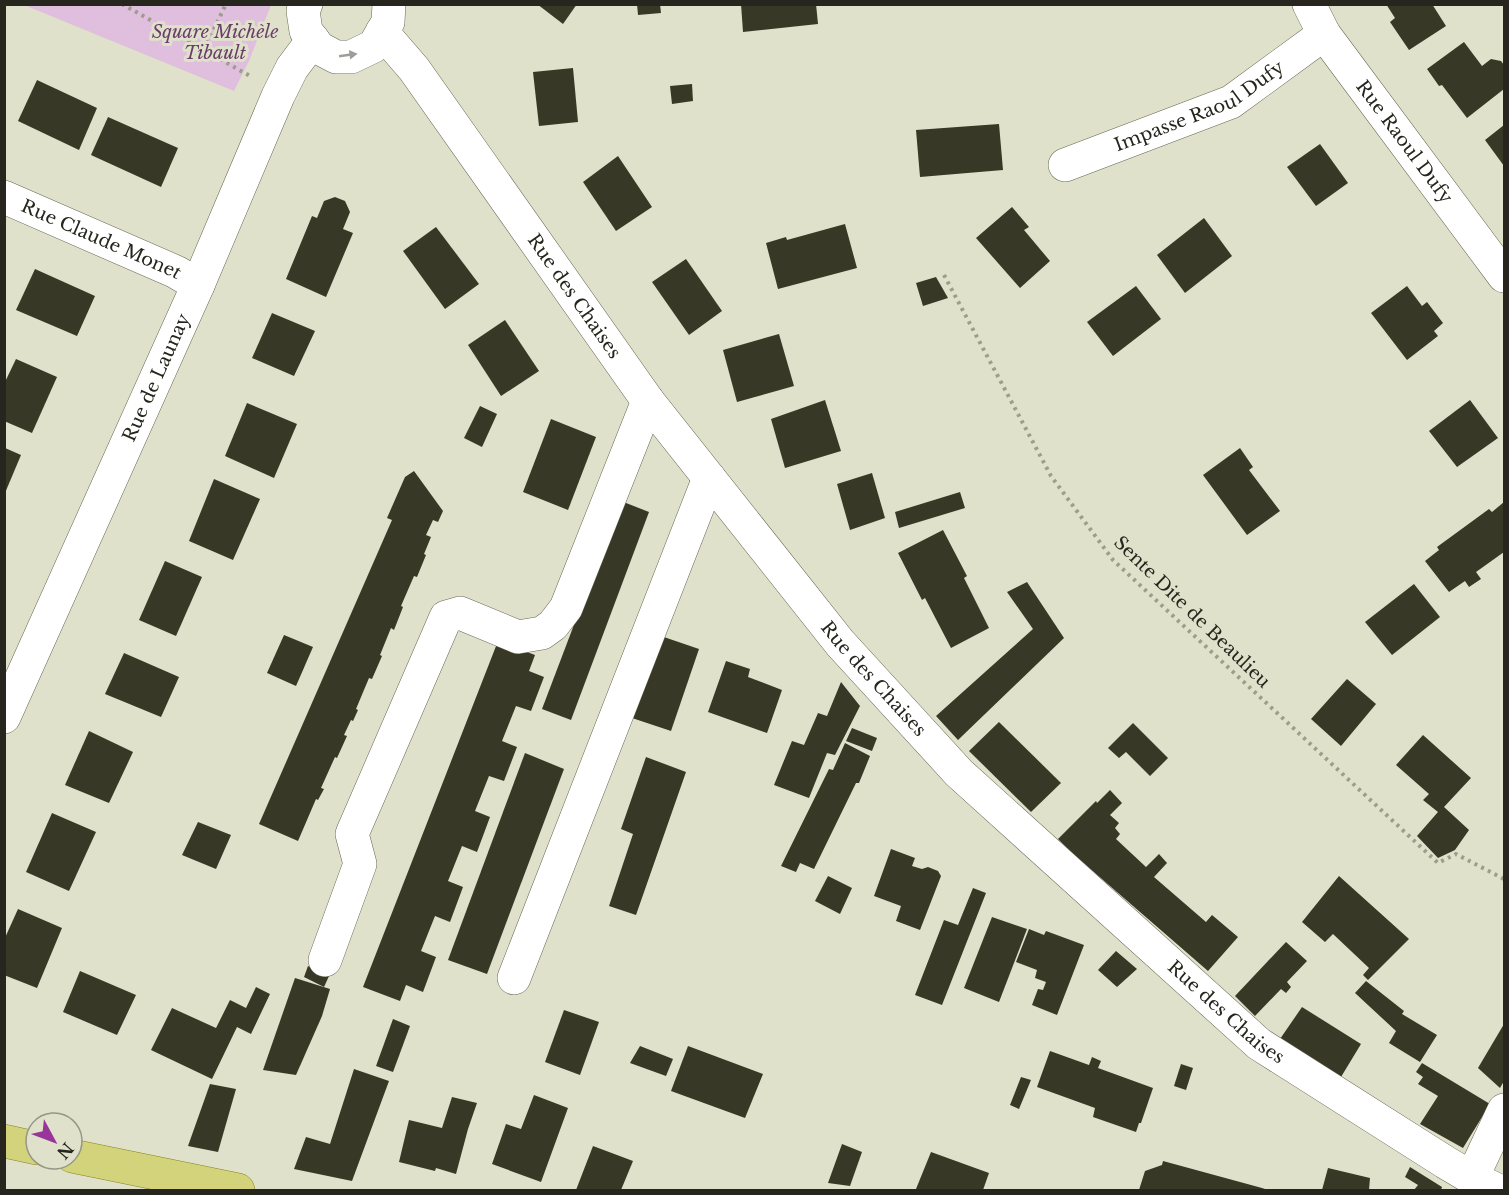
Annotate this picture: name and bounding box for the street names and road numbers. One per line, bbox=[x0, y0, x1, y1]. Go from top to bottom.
street label: Impasse Raoul Dufy bbox=[1111, 56, 1289, 156]
street label: Rue Raoul Dufy bbox=[1351, 76, 1457, 208]
street label: Rue Claude Monet bbox=[18, 195, 186, 284]
street label: Rue des Chaises bbox=[523, 230, 626, 363]
street label: Rue de Launay bbox=[118, 310, 195, 445]
street label: Sente Dite de Beaulieu bbox=[1109, 531, 1275, 693]
street label: Rue des Chaises bbox=[816, 617, 931, 741]
street label: Rue des Chaises bbox=[1163, 956, 1289, 1068]

